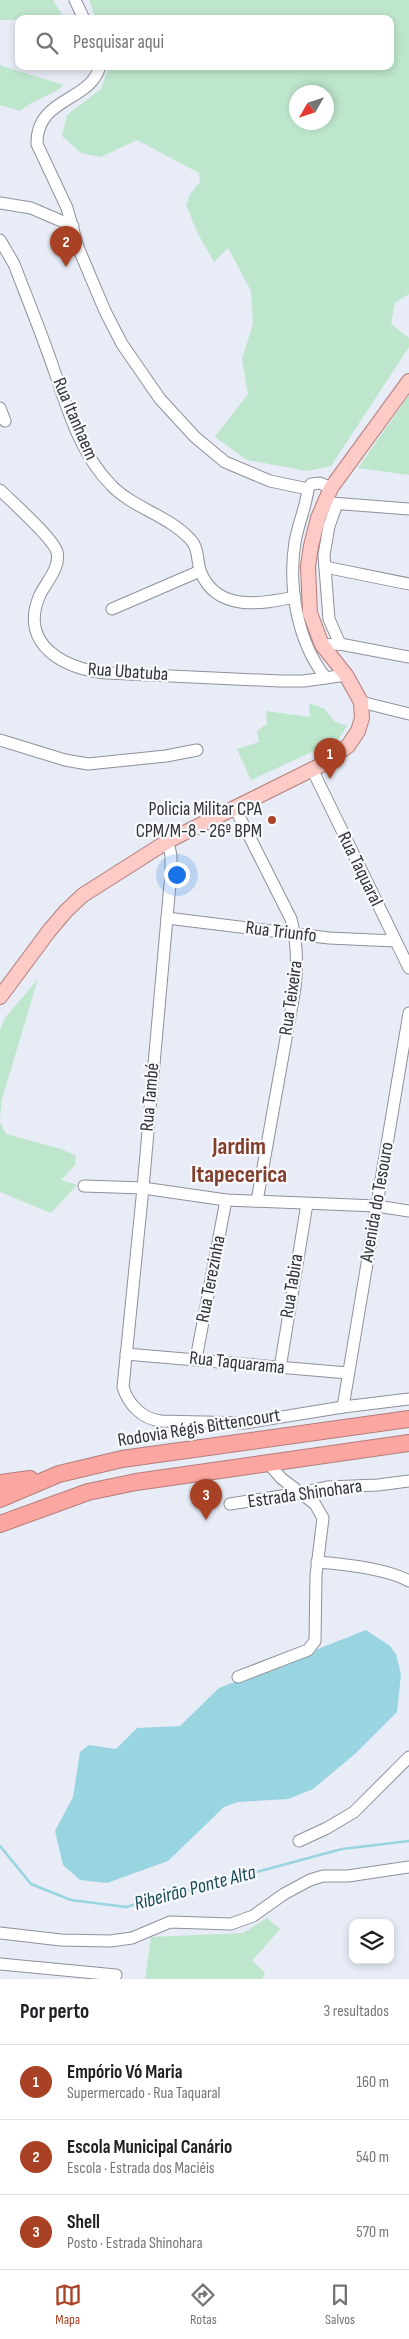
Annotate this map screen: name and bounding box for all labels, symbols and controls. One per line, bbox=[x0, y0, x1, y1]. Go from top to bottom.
search box bbox=[15, 15, 394, 70]
icon: search bbox=[33, 29, 61, 57]
text: Pesquisar aqui bbox=[73, 31, 164, 54]
north arrow bbox=[289, 85, 334, 130]
pin: 2 bbox=[50, 226, 82, 267]
street label: Rua Itanhaem bbox=[47, 374, 103, 464]
street label: Rua Ubatuba bbox=[87, 658, 169, 686]
pin: 1 bbox=[314, 738, 346, 779]
place label: Policia Militar CPA CPM/M-8 - 26º BPM bbox=[136, 798, 263, 843]
marker: Policia Militar CPA CPM/M-8 - 26º BPM bbox=[266, 814, 278, 826]
street label: Rua Taquaral bbox=[332, 828, 388, 910]
your location bbox=[164, 862, 190, 888]
street label: Rua Triunfo bbox=[244, 916, 318, 948]
street label: Rua Teixeira bbox=[274, 959, 308, 1037]
street label: Rua També bbox=[136, 1062, 164, 1132]
district label: Jardim Itapecerica bbox=[191, 1132, 287, 1189]
street label: Avenida do Tesouro bbox=[355, 1140, 399, 1265]
street label: Rua Terezinha bbox=[191, 1234, 231, 1324]
street label: Rua Tabira bbox=[276, 1252, 308, 1320]
street label: Rua Taquarama bbox=[188, 1347, 286, 1379]
street label: Rodovia Régis Bittencourt bbox=[116, 1404, 282, 1452]
street label: Estrada Shinohara bbox=[247, 1475, 363, 1513]
pin: 3 bbox=[190, 1479, 222, 1520]
water label: Ribeirão Ponte Alta bbox=[132, 1860, 258, 1916]
map controls bbox=[349, 1919, 394, 1964]
button: layers bbox=[349, 1919, 394, 1964]
text: Por perto bbox=[20, 1999, 89, 2024]
text: 3 resultados bbox=[324, 2002, 389, 2021]
text: Empório Vó Maria bbox=[67, 2061, 182, 2084]
text: 1 bbox=[33, 2073, 39, 2092]
text: 160 m bbox=[356, 2073, 389, 2092]
text: Supermercado · Rua Taquaral bbox=[67, 2084, 221, 2103]
text: Escola Municipal Canário bbox=[67, 2136, 232, 2159]
text: 2 bbox=[32, 2148, 40, 2167]
text: 540 m bbox=[356, 2148, 389, 2167]
text: Escola · Estrada dos Maciéis bbox=[67, 2159, 215, 2178]
text: Shell bbox=[67, 2211, 100, 2234]
text: 3 bbox=[32, 2223, 40, 2242]
text: 570 m bbox=[356, 2223, 389, 2242]
text: Posto · Estrada Shinohara bbox=[67, 2234, 203, 2253]
tab: Mapa bbox=[54, 2281, 82, 2328]
tab: Rotas bbox=[189, 2281, 217, 2328]
tab: Salvos bbox=[325, 2281, 355, 2328]

